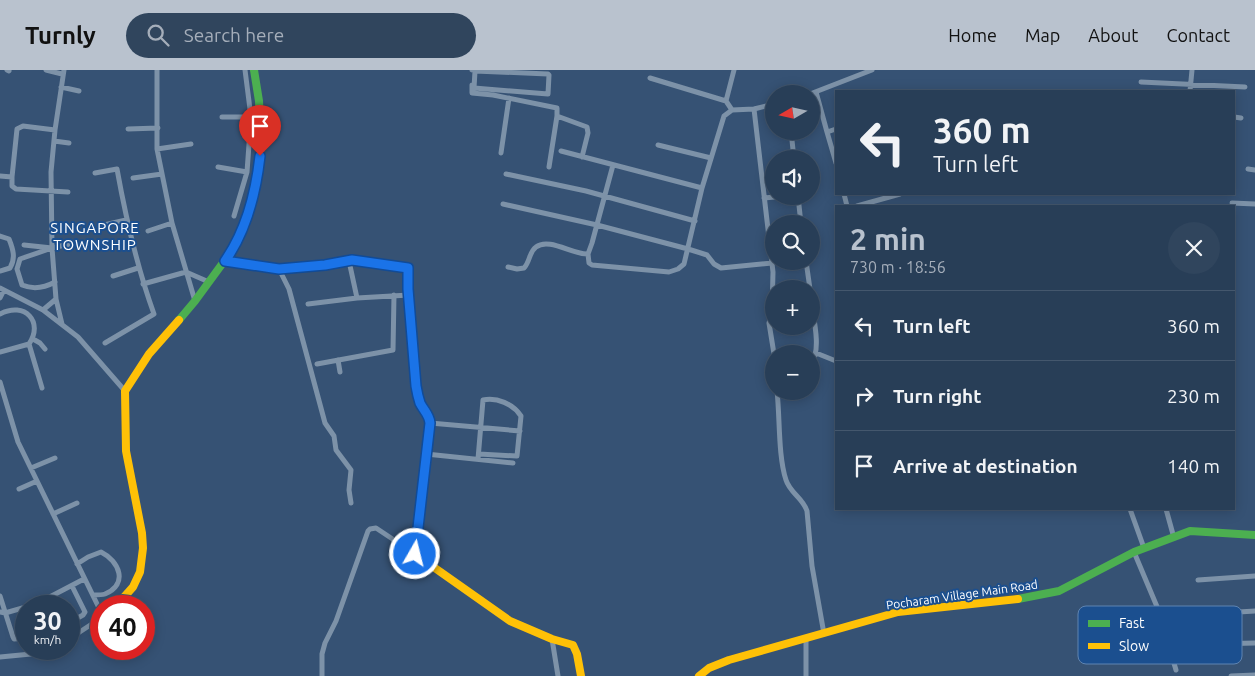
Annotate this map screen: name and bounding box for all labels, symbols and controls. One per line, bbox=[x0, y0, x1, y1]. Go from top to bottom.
search box bbox=[126, 13, 476, 58]
icon: search bbox=[144, 21, 172, 49]
text: Turnly bbox=[25, 22, 96, 49]
text: Search here bbox=[184, 24, 284, 46]
text: Home bbox=[948, 25, 997, 45]
text: Map bbox=[1025, 25, 1060, 45]
text: About bbox=[1088, 25, 1138, 45]
text: Contact bbox=[1166, 25, 1230, 45]
north arrow bbox=[765, 85, 820, 140]
map controls bbox=[765, 85, 820, 400]
pin bbox=[239, 105, 281, 156]
icon: left bbox=[850, 110, 915, 175]
text: 360 m bbox=[933, 110, 1031, 150]
icon: arrive bbox=[246, 112, 274, 140]
button: sound bbox=[765, 150, 820, 205]
text: Turn left bbox=[933, 151, 1018, 176]
button: search bbox=[765, 215, 820, 270]
district label: SINGAPORE TOWNSHIP bbox=[50, 219, 140, 253]
text: 2 min bbox=[850, 222, 926, 256]
button: close bbox=[1168, 222, 1220, 274]
text: 730 m · 18:56 bbox=[850, 258, 946, 276]
button: + bbox=[765, 280, 820, 335]
icon: left bbox=[850, 312, 878, 340]
text: Turn left bbox=[893, 315, 971, 337]
text: 360 m bbox=[1167, 315, 1220, 337]
button: − bbox=[765, 345, 820, 400]
icon: right bbox=[850, 382, 878, 410]
text: Turn right bbox=[893, 385, 981, 407]
text: 230 m bbox=[1167, 385, 1220, 407]
icon: arrive bbox=[850, 452, 878, 480]
text: Arrive at destination bbox=[893, 455, 1078, 477]
text: 140 m bbox=[1167, 455, 1220, 477]
position arrow bbox=[388, 527, 440, 579]
street label: Pocharam Village Main Road bbox=[885, 577, 1039, 612]
speed limit sign: 40 bbox=[90, 595, 155, 660]
legend bbox=[1078, 606, 1242, 664]
text: 30 bbox=[33, 607, 62, 635]
text: Fast bbox=[1119, 615, 1145, 631]
text: km/h bbox=[34, 633, 61, 646]
text: Slow bbox=[1119, 638, 1149, 654]

